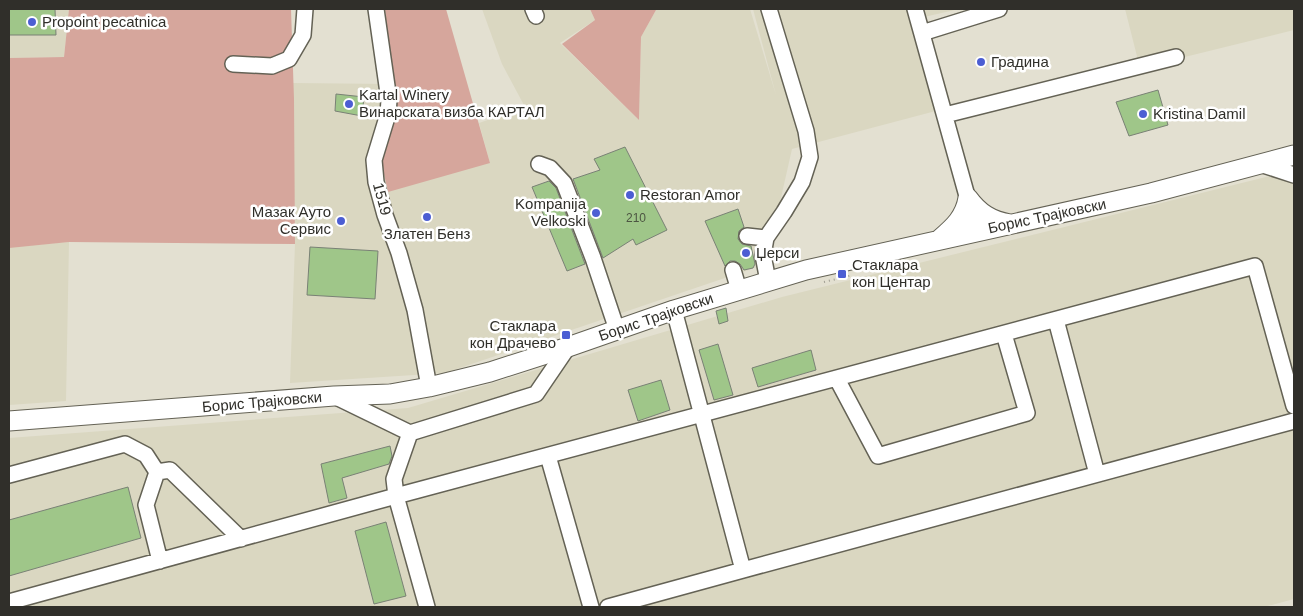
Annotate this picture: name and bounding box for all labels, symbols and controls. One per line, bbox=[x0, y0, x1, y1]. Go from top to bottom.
place label: Propoint pecatnica bbox=[42, 13, 167, 30]
marker: Propoint pecatnica bbox=[26, 16, 38, 28]
place label: Градина bbox=[991, 53, 1049, 70]
marker: Градина bbox=[975, 56, 987, 68]
place label: Kartal Winery Винарската визба КАРТАЛ bbox=[359, 86, 545, 120]
marker: Kartal Winery Винарската визба КАРТАЛ bbox=[343, 98, 355, 110]
place label: Kristina Damil bbox=[1153, 105, 1246, 122]
marker: Kristina Damil bbox=[1137, 108, 1149, 120]
street label: 1519 bbox=[370, 181, 395, 217]
place label: Restoran Amor bbox=[640, 186, 740, 203]
marker: Restoran Amor bbox=[624, 189, 636, 201]
place label: Kompanija Velkoski bbox=[515, 195, 587, 229]
street label: Борис Трајковски bbox=[986, 195, 1107, 236]
place label: Мазак Ауто Сервис bbox=[252, 203, 331, 237]
marker: Kompanija Velkoski bbox=[590, 207, 602, 219]
marker: Златен Бенз bbox=[421, 211, 433, 223]
house number: 210 bbox=[626, 211, 646, 225]
marker: Мазак Ауто Сервис bbox=[335, 215, 347, 227]
place label: Златен Бенз bbox=[384, 225, 470, 242]
place label: Џерси bbox=[756, 244, 799, 261]
marker: Џерси bbox=[740, 247, 752, 259]
place label: Стаклара кон Центар bbox=[852, 256, 931, 290]
marker: Стаклара кон Центар bbox=[836, 268, 848, 280]
street label: Борис Трајковски bbox=[596, 289, 715, 344]
place label: Стаклара кон Драчево bbox=[470, 317, 557, 351]
marker: Стаклара кон Драчево bbox=[560, 329, 572, 341]
street label: Борис Трајковски bbox=[201, 388, 323, 415]

